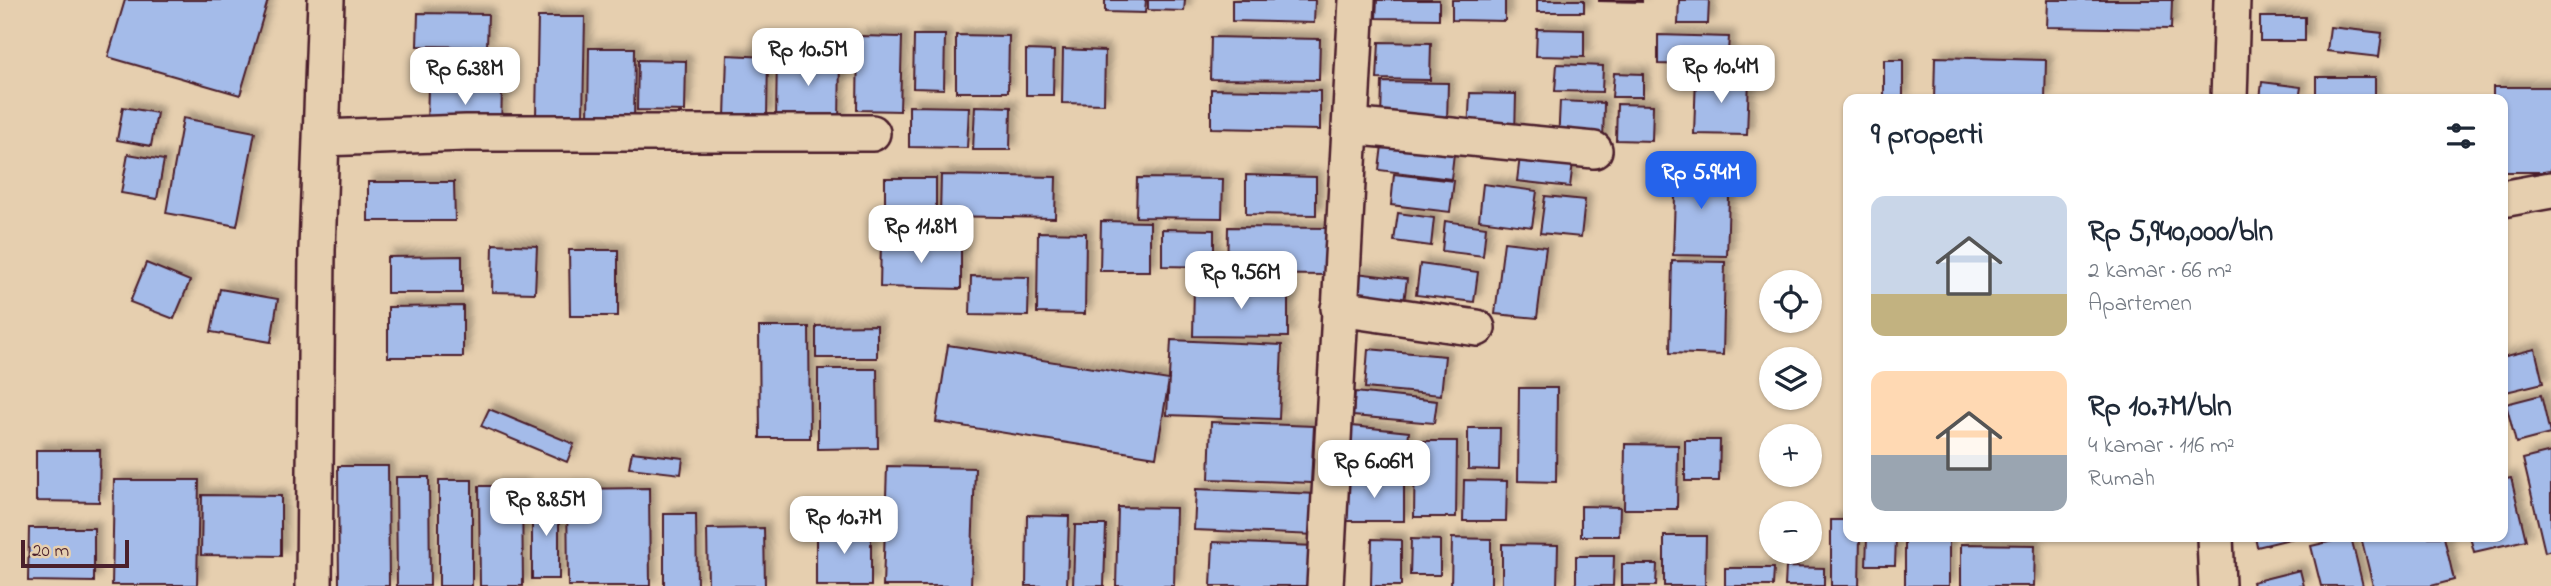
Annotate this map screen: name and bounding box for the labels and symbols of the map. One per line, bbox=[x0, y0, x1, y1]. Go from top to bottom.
pin: Rp 10.5M bbox=[736, 28, 880, 88]
pin: Rp 10.4M bbox=[1649, 46, 1793, 105]
pin: Rp 6.38M bbox=[393, 48, 537, 107]
pin: Rp 5.94M bbox=[1629, 152, 1773, 211]
pin: Rp 11.8M bbox=[849, 205, 993, 265]
pin: Rp 9.56M bbox=[1169, 252, 1313, 311]
pin: Rp 6.06M bbox=[1302, 440, 1446, 500]
pin: Rp 8.85M bbox=[474, 478, 618, 538]
pin: Rp 10.7M bbox=[772, 496, 916, 556]
scale bar bbox=[21, 537, 130, 569]

